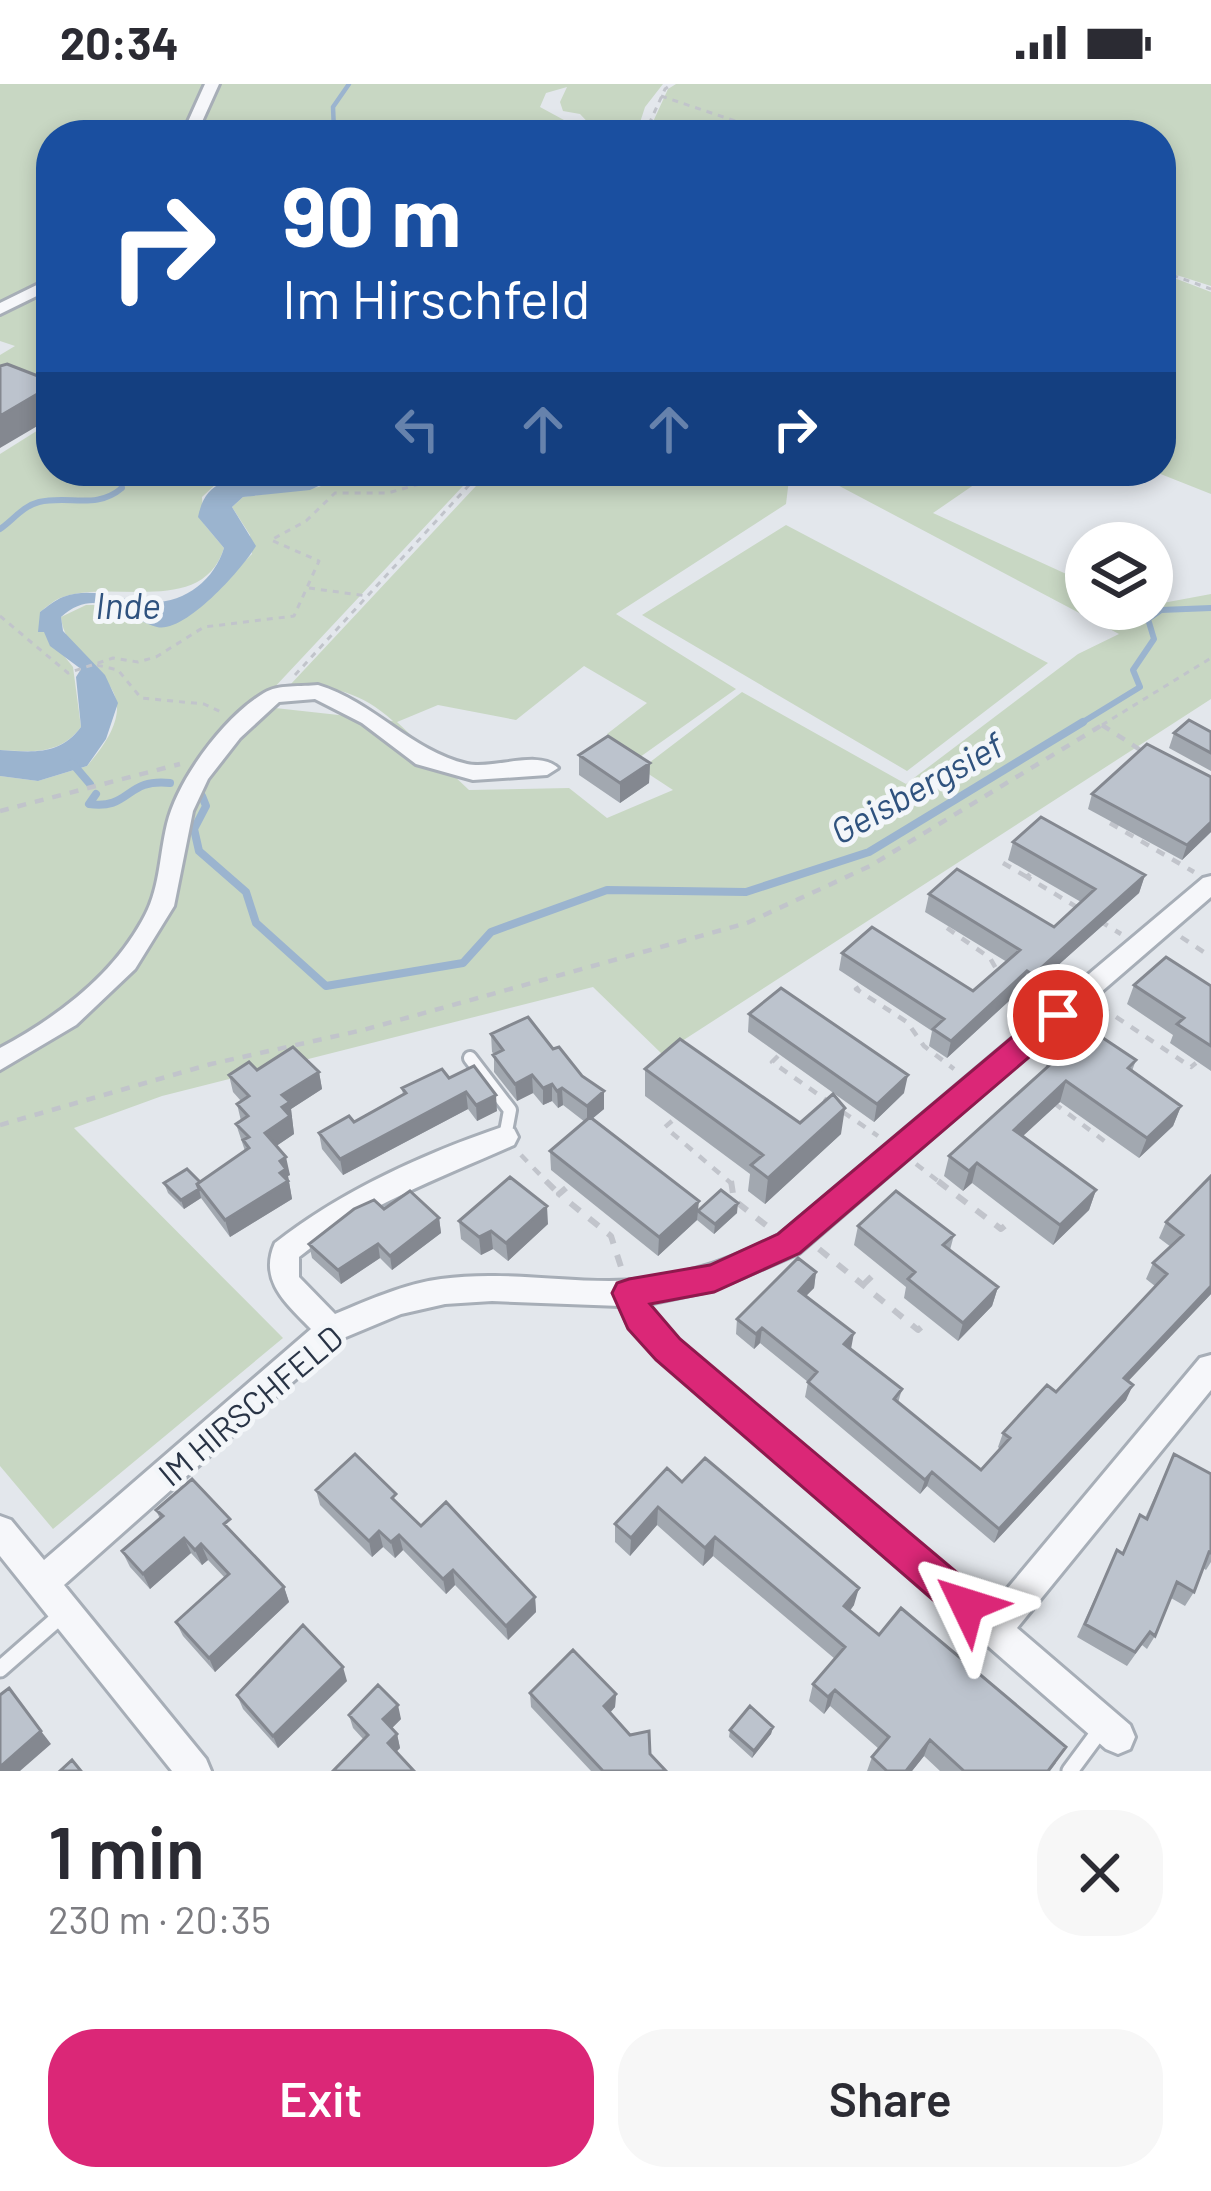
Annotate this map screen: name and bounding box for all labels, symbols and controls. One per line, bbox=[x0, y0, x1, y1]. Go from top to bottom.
text: 20:34 bbox=[60, 15, 179, 69]
text: 90 m bbox=[282, 163, 461, 264]
icon: right bbox=[84, 168, 240, 324]
text: Im Hirschfeld bbox=[282, 265, 591, 330]
icon: left bbox=[384, 396, 450, 462]
icon: ahead bbox=[510, 396, 576, 462]
icon: ahead bbox=[636, 396, 702, 462]
icon: right bbox=[762, 396, 828, 462]
map controls bbox=[1065, 522, 1173, 630]
button: layers bbox=[1065, 522, 1173, 630]
water label: Inde bbox=[95, 583, 161, 626]
water label: Geisbergsief bbox=[822, 721, 1011, 852]
pin bbox=[1007, 964, 1109, 1066]
icon: arrive bbox=[1025, 982, 1091, 1048]
street label: IM HIRSCHFELD bbox=[150, 1316, 350, 1494]
position arrow bbox=[904, 1542, 1030, 1668]
text: 1 min bbox=[48, 1807, 205, 1893]
button: close bbox=[1037, 1810, 1163, 1936]
text: 230 m · 20:35 bbox=[48, 1895, 271, 1942]
button: Exit bbox=[48, 2029, 594, 2167]
button: Share bbox=[618, 2029, 1163, 2167]

